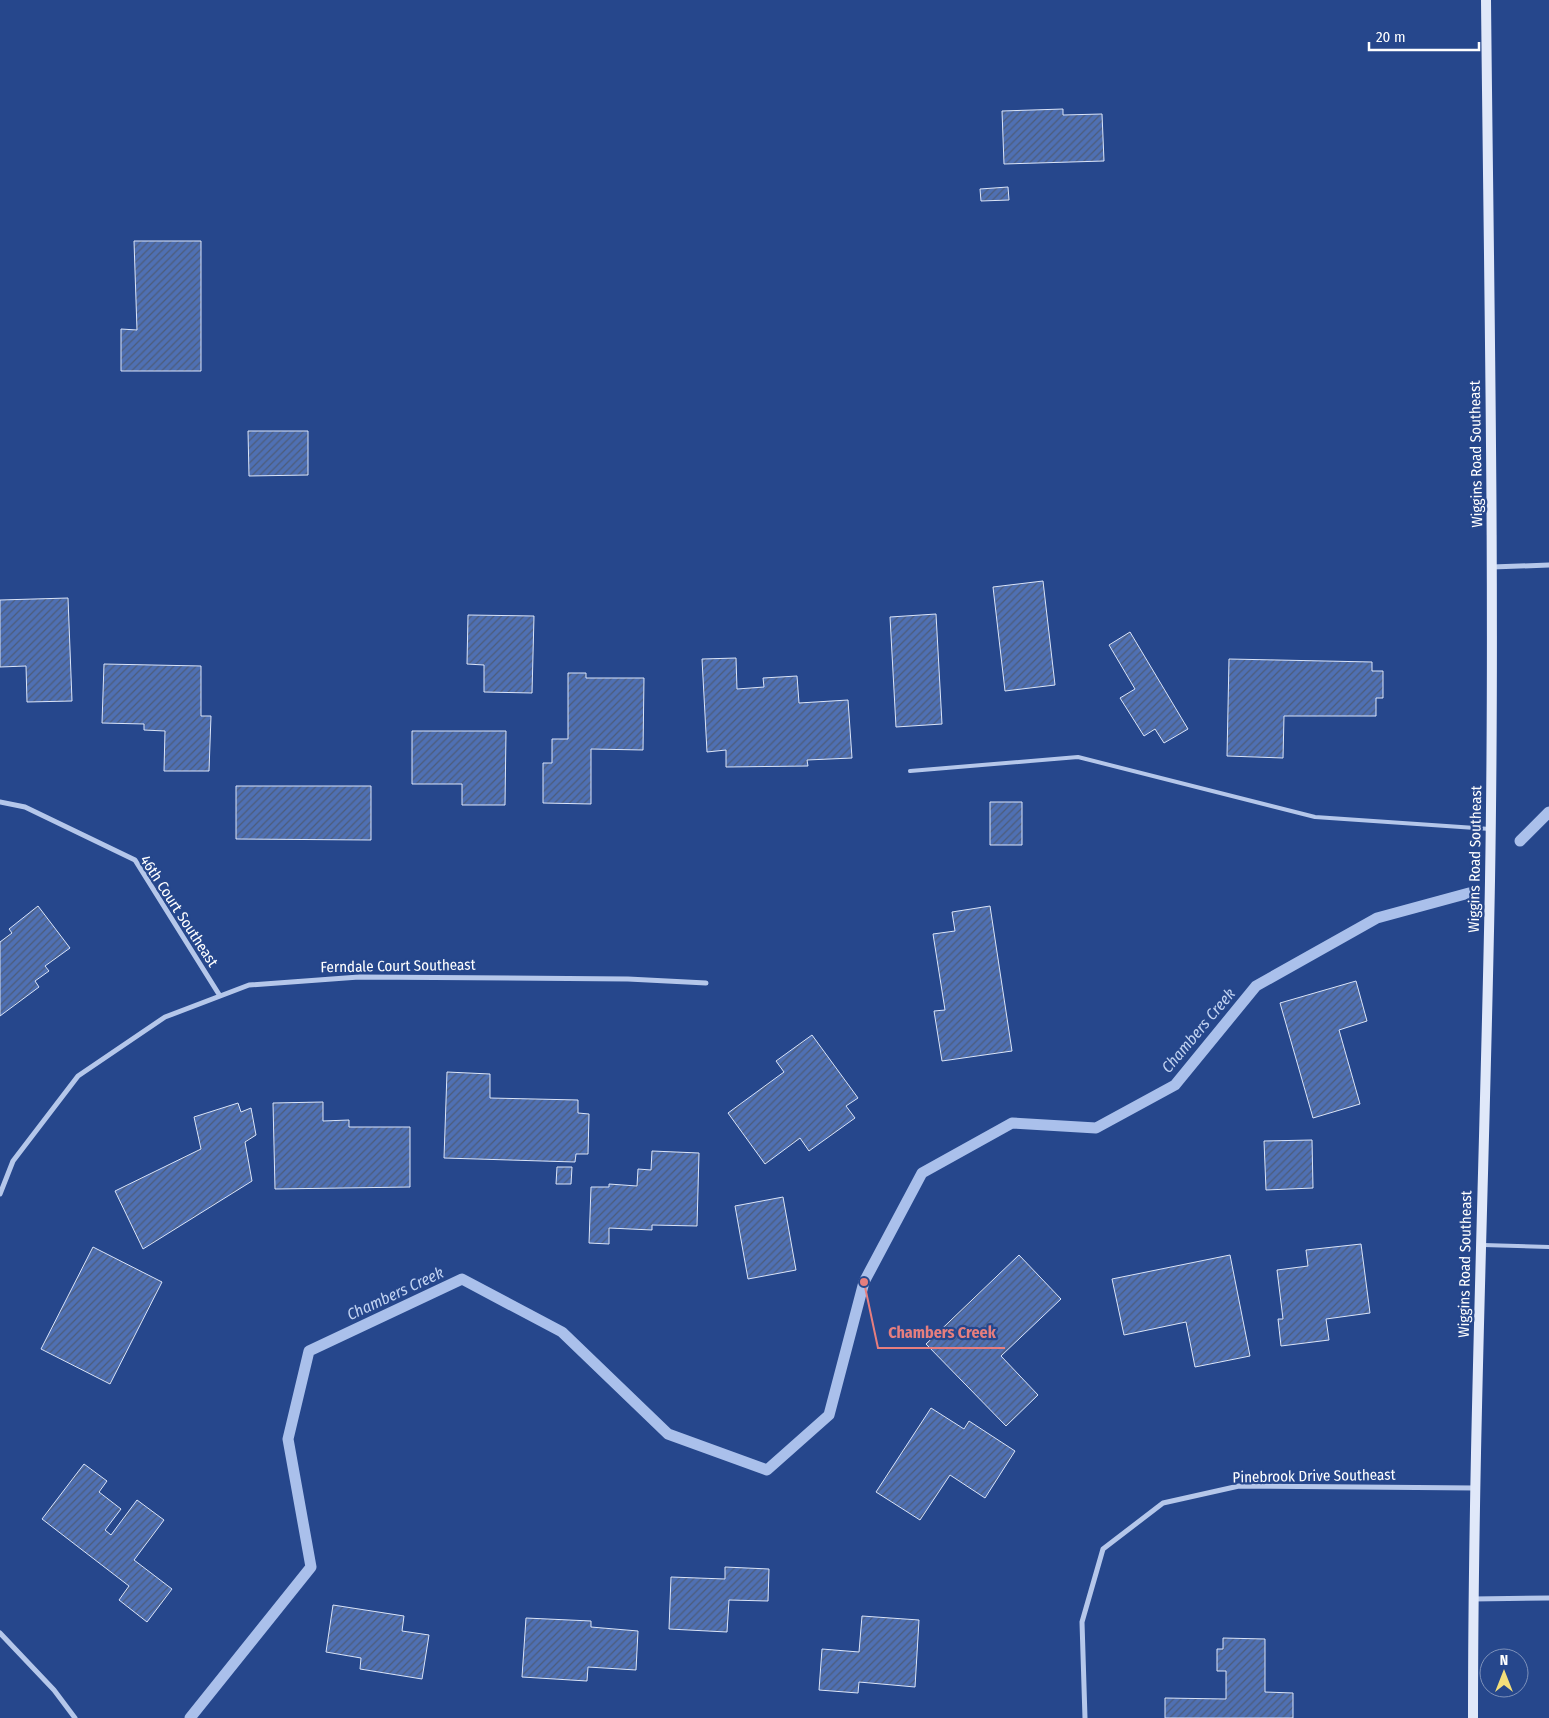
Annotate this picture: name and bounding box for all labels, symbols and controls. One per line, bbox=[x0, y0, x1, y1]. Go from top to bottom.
scale bar bbox=[1369, 20, 1479, 52]
text: 20 m bbox=[1376, 28, 1406, 46]
street label: Wiggins Road Southeast bbox=[1466, 380, 1486, 528]
street label: Wiggins Road Southeast bbox=[1465, 785, 1485, 933]
street label: 46th Court Southeast bbox=[136, 852, 222, 970]
street label: Ferndale Court Southeast bbox=[320, 956, 476, 976]
water label: Chambers Creek bbox=[1158, 984, 1239, 1076]
street label: Wiggins Road Southeast bbox=[1455, 1190, 1475, 1338]
water label: Chambers Creek bbox=[344, 1263, 447, 1324]
callout: Chambers Creek bbox=[878, 1317, 1005, 1348]
text: Chambers Creek bbox=[888, 1323, 997, 1342]
street label: Pinebrook Drive Southeast bbox=[1232, 1466, 1396, 1486]
north arrow bbox=[1479, 1648, 1529, 1698]
text: N bbox=[1500, 1652, 1508, 1669]

